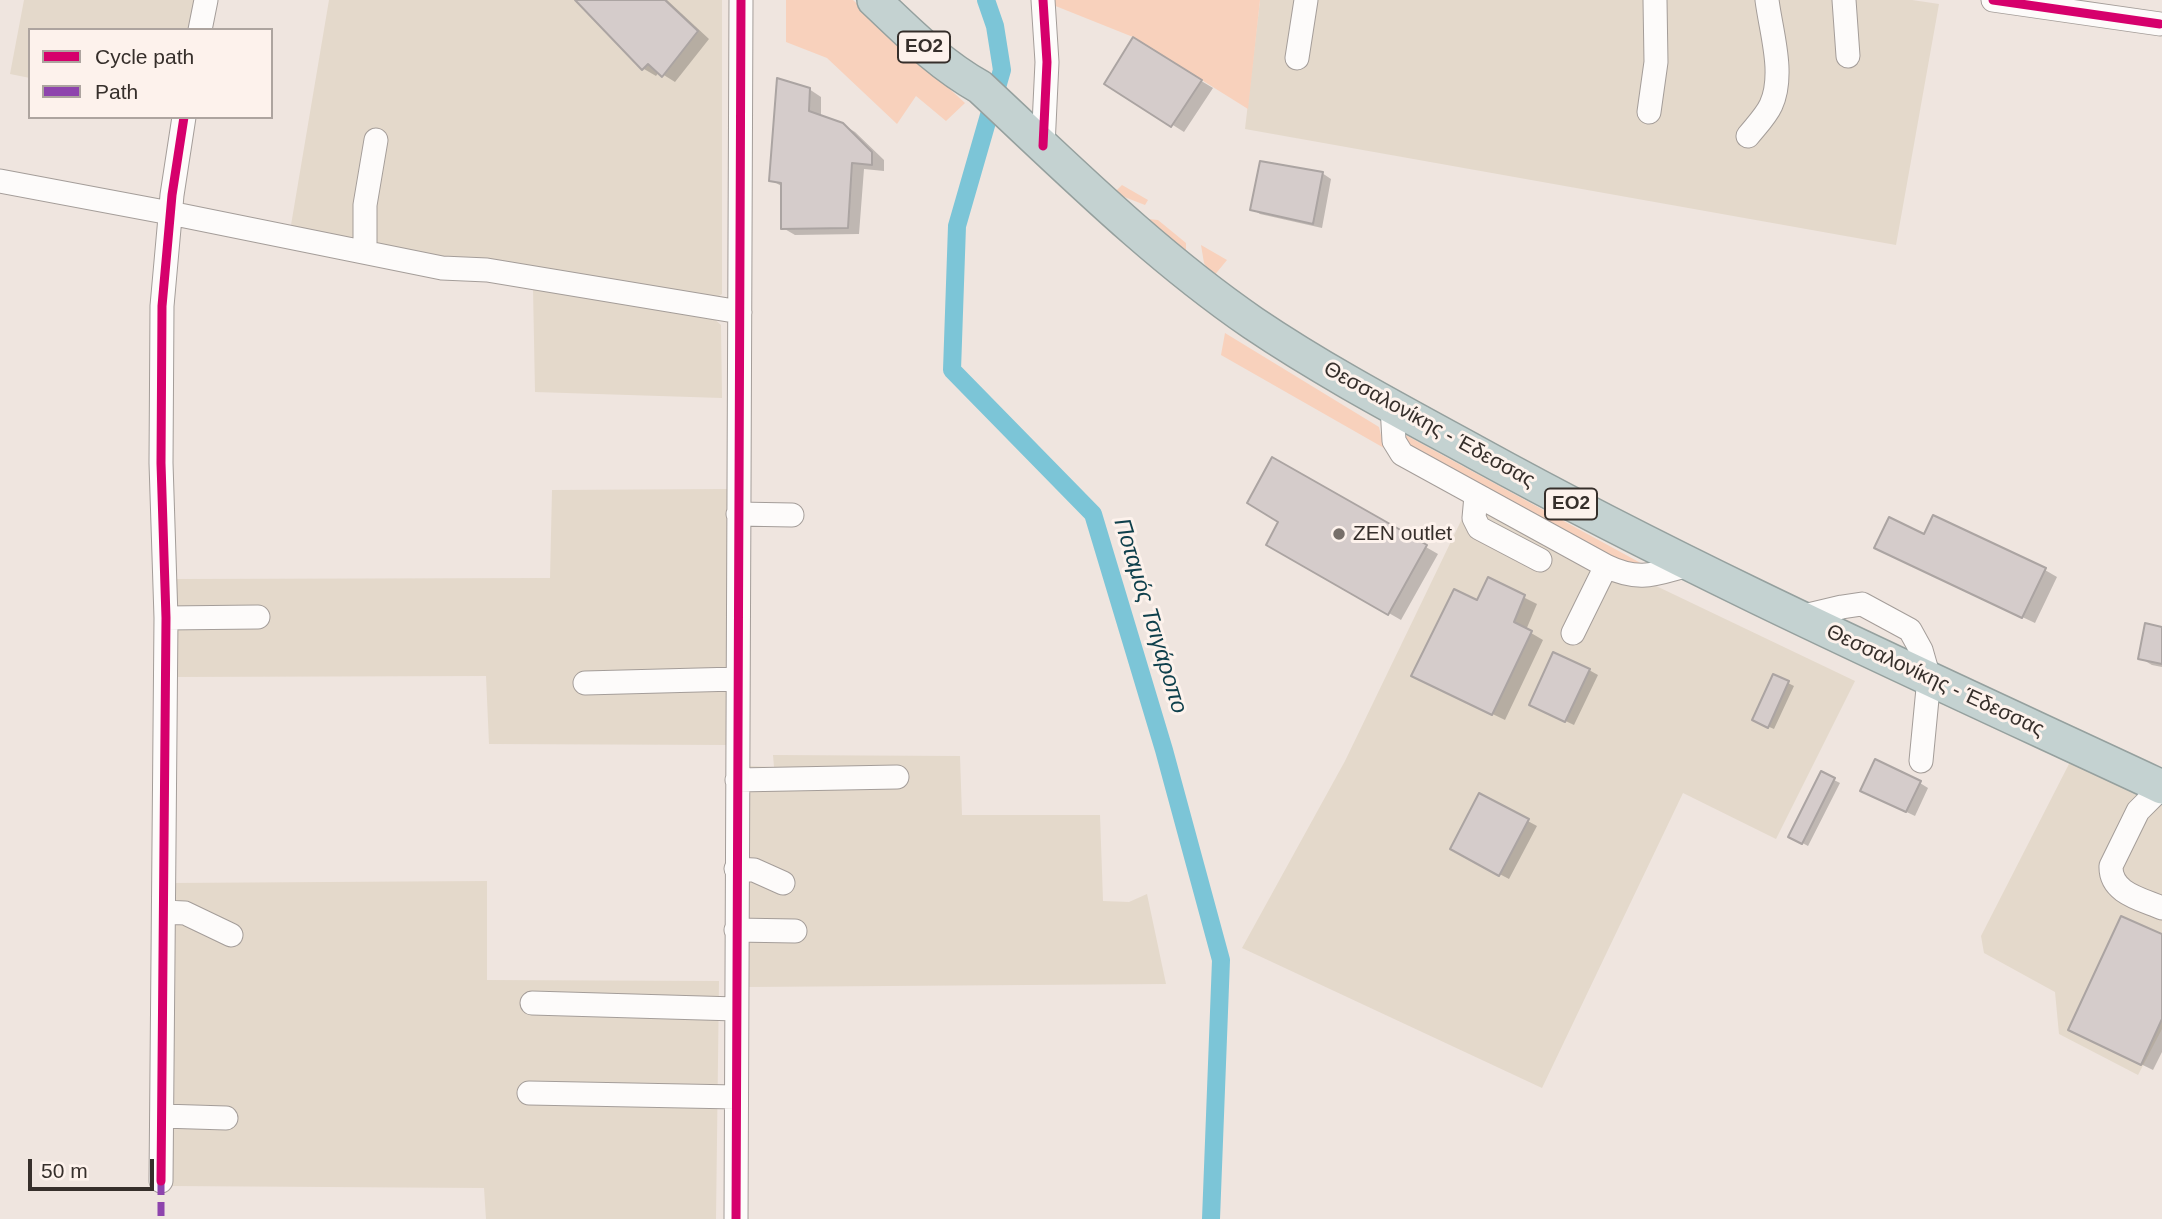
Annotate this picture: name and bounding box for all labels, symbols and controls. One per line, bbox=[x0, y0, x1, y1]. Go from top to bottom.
legend bbox=[28, 28, 273, 119]
road number: ΕΟ2 bbox=[898, 32, 950, 62]
text: Cycle path bbox=[95, 45, 194, 68]
text: Path bbox=[95, 80, 138, 103]
street label: Θεσσαλονίκης - Έδεσσας bbox=[1319, 356, 1539, 494]
road number: ΕΟ2 bbox=[1545, 489, 1597, 520]
water label: Ποταμός Τσιγάροπο bbox=[1107, 515, 1193, 717]
place label: ZEN outlet bbox=[1353, 521, 1452, 547]
marker: ZEN outlet bbox=[1331, 526, 1347, 542]
street label: Θεσσαλονίκης - Έδεσσας bbox=[1822, 619, 2048, 743]
scale bar bbox=[32, 1146, 158, 1190]
text: 50 m bbox=[41, 1159, 88, 1182]

